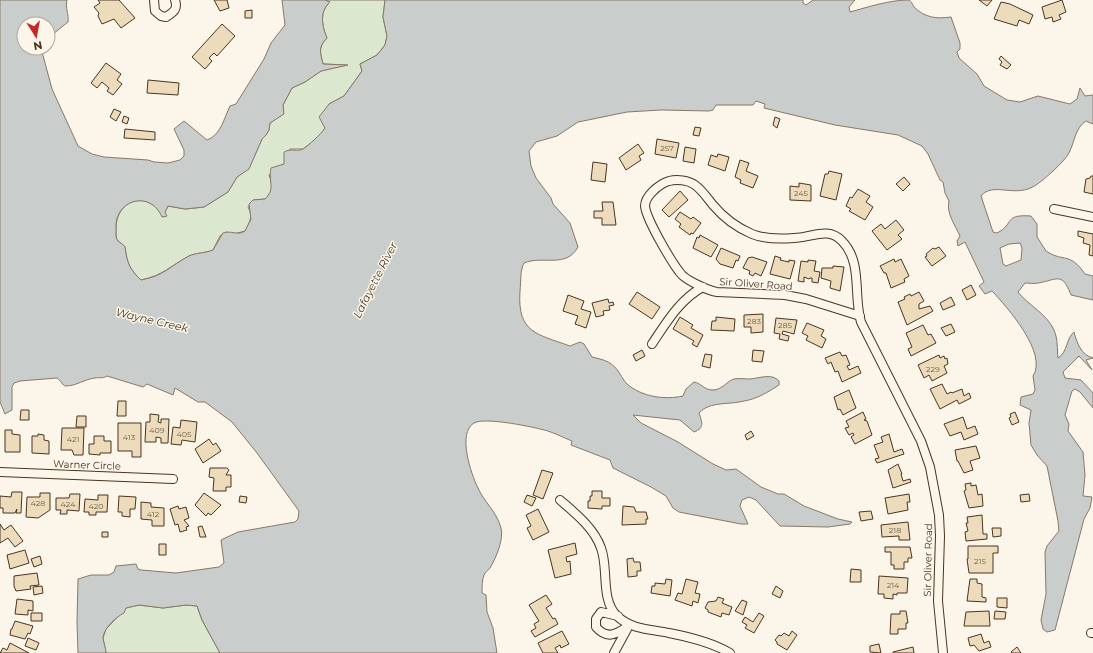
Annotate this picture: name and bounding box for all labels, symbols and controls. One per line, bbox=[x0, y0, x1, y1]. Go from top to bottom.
north arrow bbox=[16, 16, 56, 56]
text: N bbox=[32, 38, 44, 54]
house number: 257 bbox=[660, 143, 674, 153]
house number: 245 bbox=[794, 188, 809, 198]
water label: Lafayette River bbox=[350, 239, 400, 320]
street label: Sir Oliver Road bbox=[719, 275, 793, 293]
water label: Wayne Creek bbox=[115, 305, 190, 335]
house number: 283 bbox=[747, 316, 762, 326]
house number: 285 bbox=[778, 320, 793, 330]
house number: 229 bbox=[926, 364, 940, 374]
house number: 409 bbox=[149, 425, 165, 435]
house number: 405 bbox=[176, 429, 192, 439]
house number: 413 bbox=[123, 432, 136, 442]
house number: 421 bbox=[67, 434, 79, 444]
street label: Warner Circle bbox=[53, 457, 121, 473]
house number: 428 bbox=[31, 498, 45, 508]
house number: 424 bbox=[61, 499, 76, 509]
house number: 420 bbox=[88, 501, 104, 511]
house number: 412 bbox=[147, 509, 160, 519]
street label: Sir Oliver Road bbox=[921, 523, 935, 597]
house number: 218 bbox=[889, 525, 901, 535]
house number: 215 bbox=[974, 556, 986, 566]
house number: 214 bbox=[887, 580, 900, 590]

